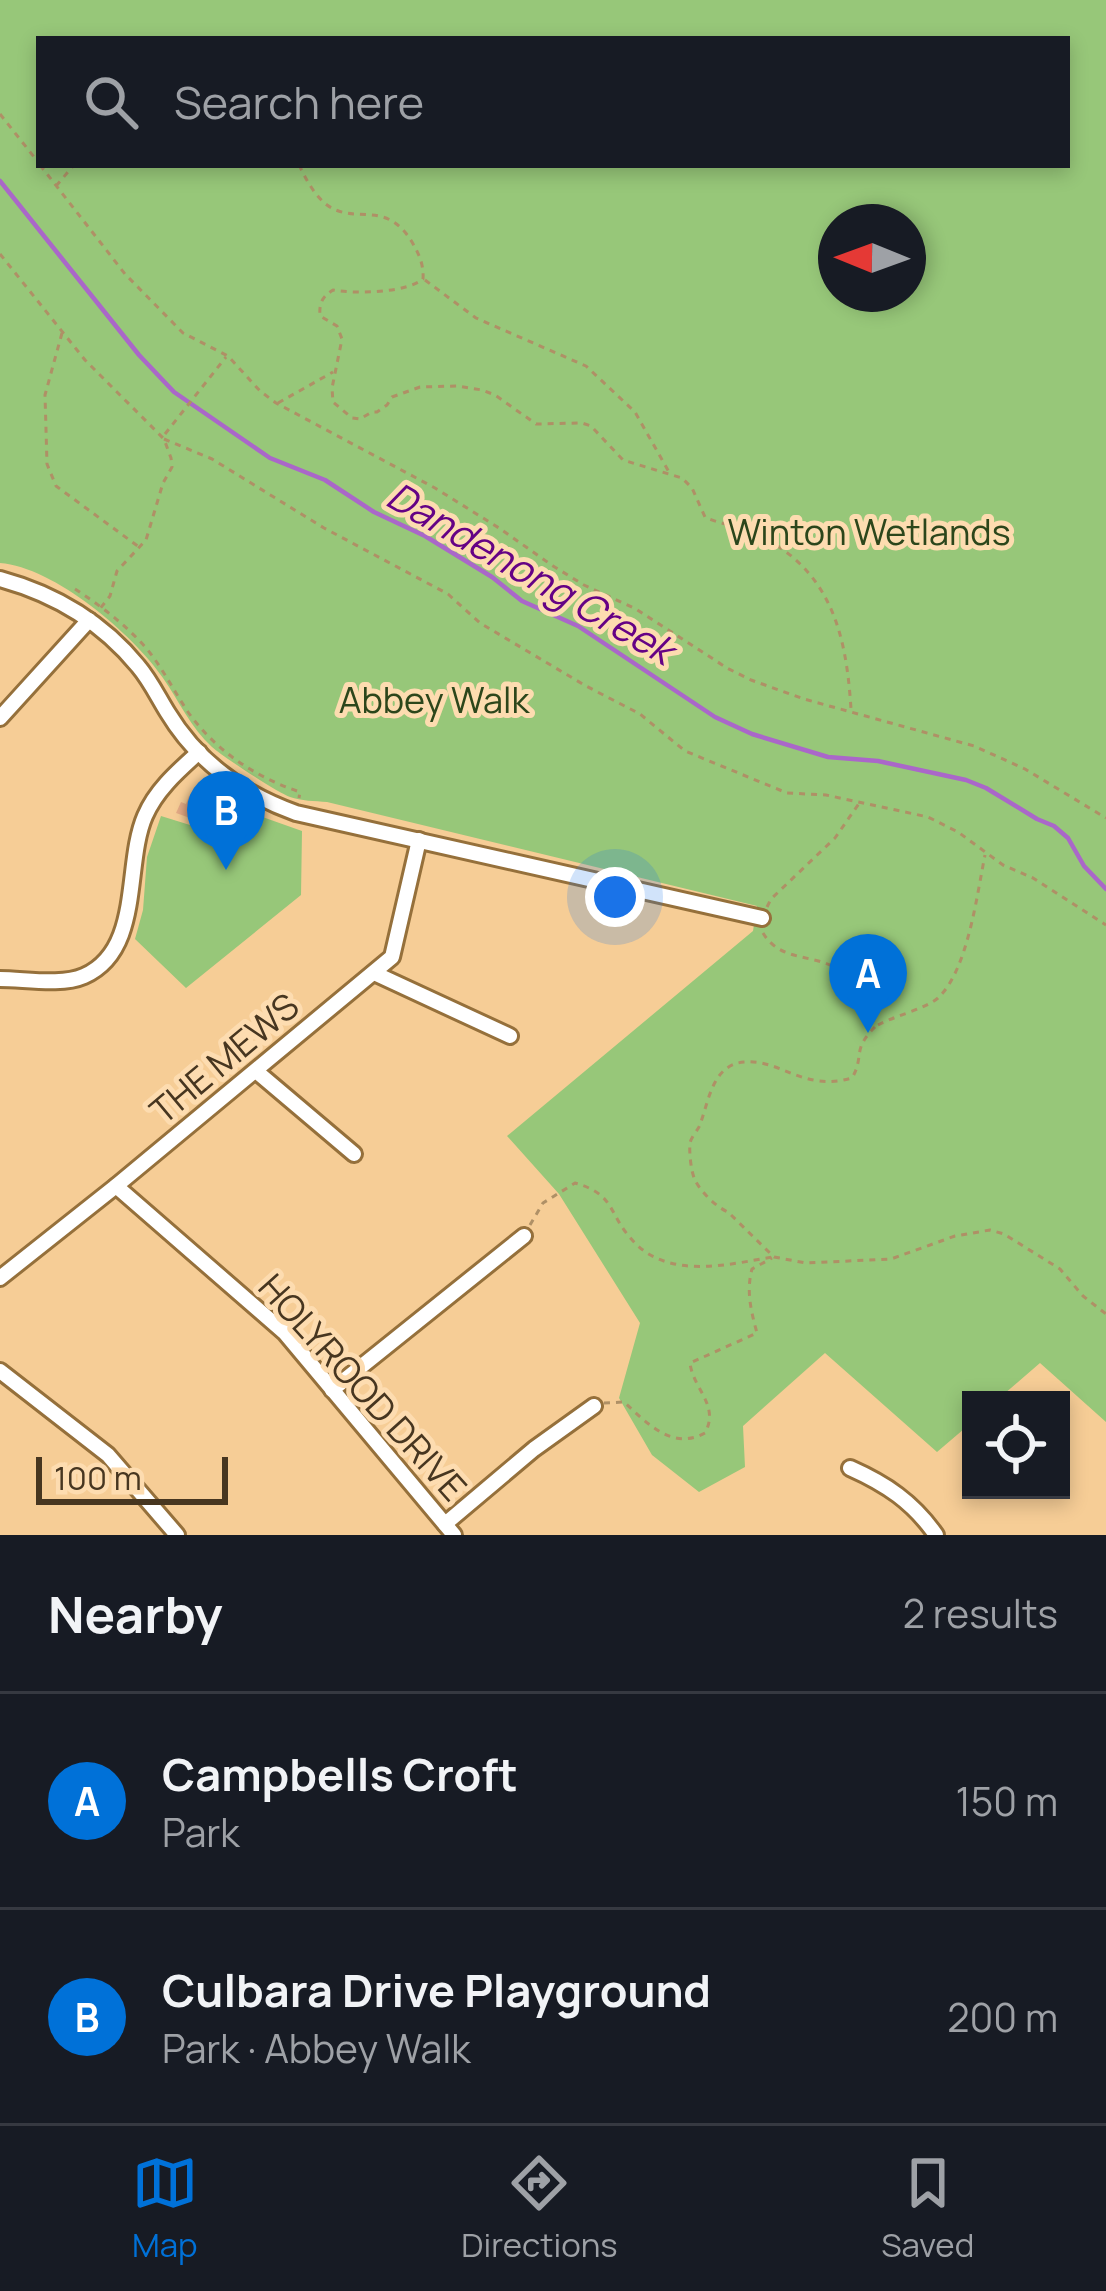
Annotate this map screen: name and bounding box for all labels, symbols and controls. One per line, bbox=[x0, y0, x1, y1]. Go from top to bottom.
search box bbox=[36, 36, 1070, 168]
icon: search bbox=[78, 69, 144, 135]
text: Search here bbox=[174, 71, 424, 133]
north arrow bbox=[818, 204, 926, 312]
water label: Dandenong Creek bbox=[378, 468, 689, 679]
park label: Winton Wetlands bbox=[727, 507, 1011, 556]
park label: Abbey Walk bbox=[339, 675, 530, 724]
pin: B bbox=[187, 771, 265, 870]
your location bbox=[585, 867, 645, 927]
pin: A bbox=[829, 934, 907, 1033]
street label: THE MEWS bbox=[139, 981, 309, 1135]
street label: HOLYROOD DRIVE bbox=[248, 1263, 478, 1511]
map controls bbox=[962, 1391, 1070, 1499]
button: locate bbox=[962, 1391, 1070, 1499]
scale bar bbox=[36, 1451, 228, 1504]
text: 100 m bbox=[54, 1455, 142, 1500]
text: Nearby bbox=[48, 1579, 223, 1648]
text: 2 results bbox=[903, 1586, 1058, 1640]
text: Campbells Croft bbox=[162, 1743, 518, 1805]
text: A bbox=[74, 1774, 100, 1828]
text: 150 m bbox=[956, 1774, 1058, 1828]
text: Park bbox=[162, 1805, 240, 1859]
text: Culbara Drive Playground bbox=[162, 1959, 711, 2021]
text: B bbox=[75, 1990, 99, 2044]
text: 200 m bbox=[947, 1990, 1058, 2044]
text: Park · Abbey Walk bbox=[162, 2021, 471, 2075]
tab: Map bbox=[132, 2150, 198, 2267]
tab: Directions bbox=[461, 2150, 618, 2267]
tab: Saved bbox=[881, 2150, 974, 2267]

